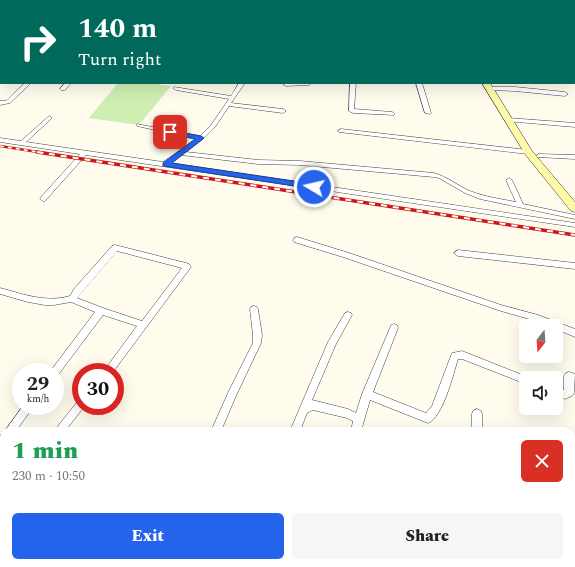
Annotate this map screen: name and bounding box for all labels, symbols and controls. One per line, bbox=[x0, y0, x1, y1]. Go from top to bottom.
text: 140 m bbox=[78, 7, 157, 50]
icon: right bbox=[12, 16, 64, 68]
text: Turn right bbox=[78, 46, 161, 73]
pin bbox=[153, 115, 187, 149]
icon: arrive bbox=[159, 121, 181, 143]
position arrow bbox=[293, 166, 335, 208]
north arrow bbox=[519, 319, 563, 363]
map controls bbox=[519, 319, 563, 415]
speed limit sign: 30 bbox=[72, 363, 124, 415]
text: 29 bbox=[27, 369, 49, 399]
button: sound bbox=[519, 371, 563, 415]
text: km/h bbox=[27, 391, 49, 407]
text: 1 min bbox=[12, 433, 78, 469]
button: close bbox=[521, 440, 563, 482]
text: 230 m · 10:50 bbox=[12, 466, 85, 486]
button: Exit bbox=[12, 513, 284, 559]
button: Share bbox=[292, 513, 563, 559]

